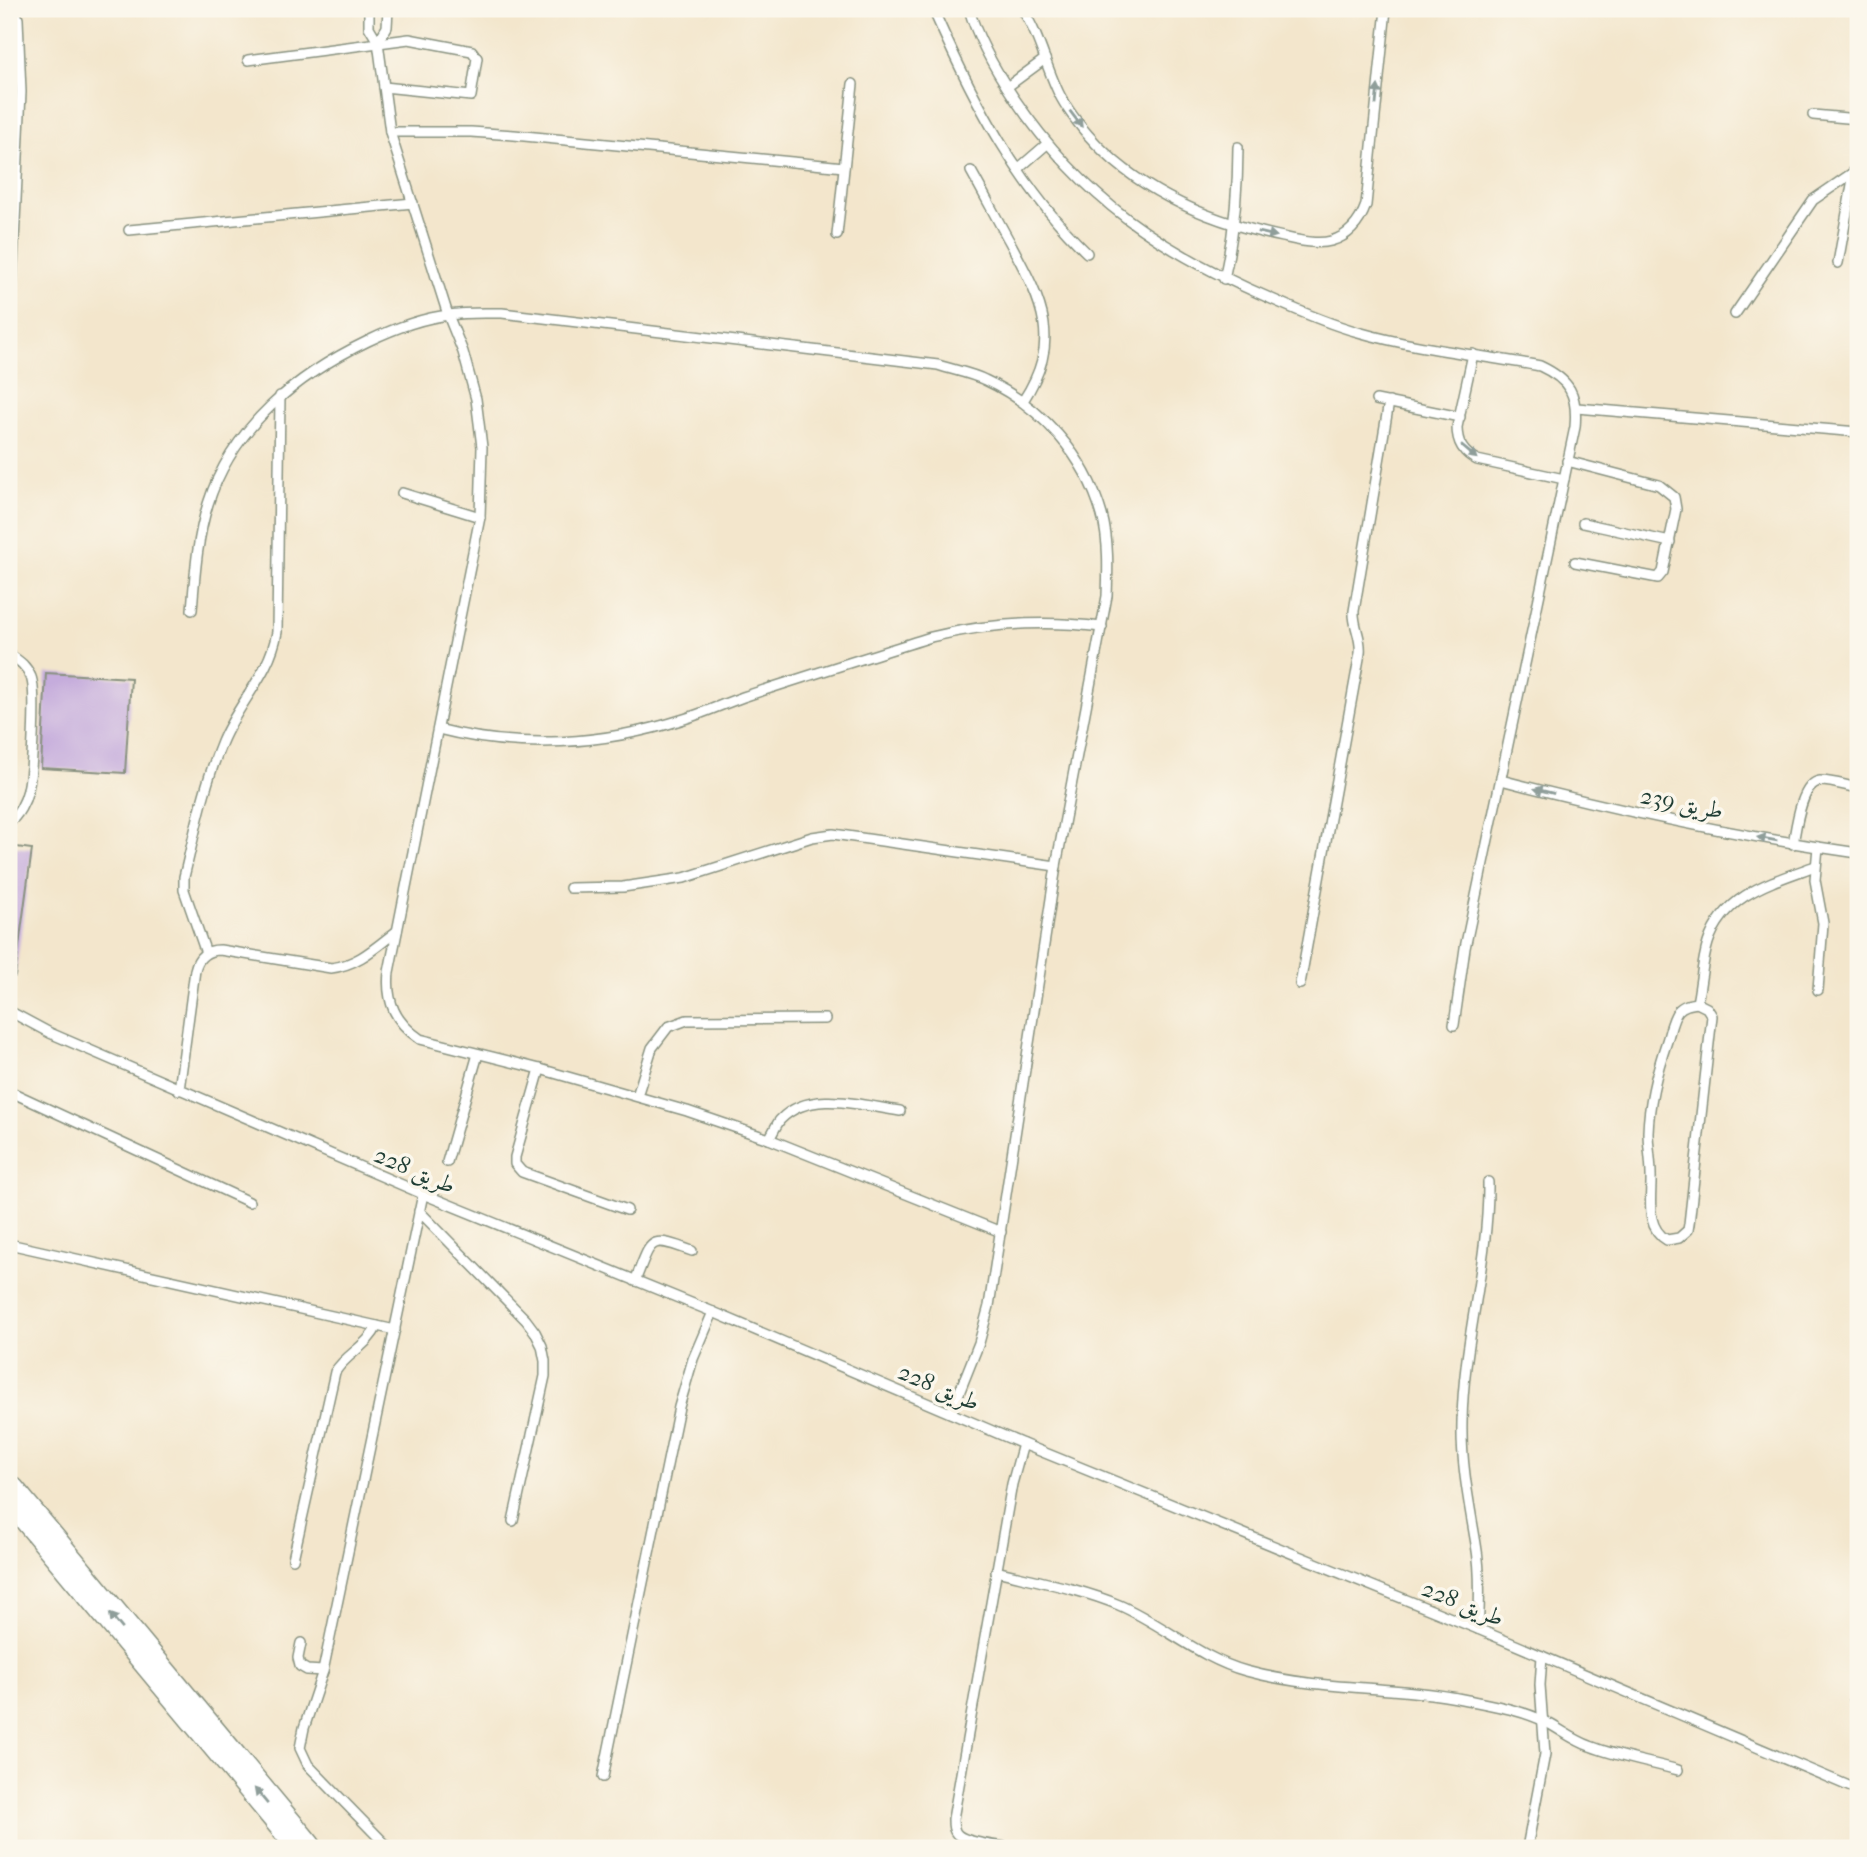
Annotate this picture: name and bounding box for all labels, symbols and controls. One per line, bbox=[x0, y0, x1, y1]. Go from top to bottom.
one-way arrow bbox=[1372, 84, 1383, 106]
one-way arrow bbox=[1069, 110, 1084, 128]
one-way arrow bbox=[1257, 228, 1279, 239]
one-way arrow bbox=[1460, 445, 1478, 460]
street label: طريق 239 bbox=[1638, 781, 1726, 826]
one-way arrow bbox=[1533, 785, 1555, 796]
one-way arrow bbox=[1756, 833, 1778, 844]
street label: طريق 228 bbox=[370, 1140, 460, 1201]
street label: طريق 228 bbox=[894, 1357, 984, 1418]
street label: طريق 228 bbox=[1418, 1574, 1508, 1633]
one-way arrow bbox=[109, 1612, 124, 1629]
one-way arrow bbox=[254, 1787, 269, 1805]

